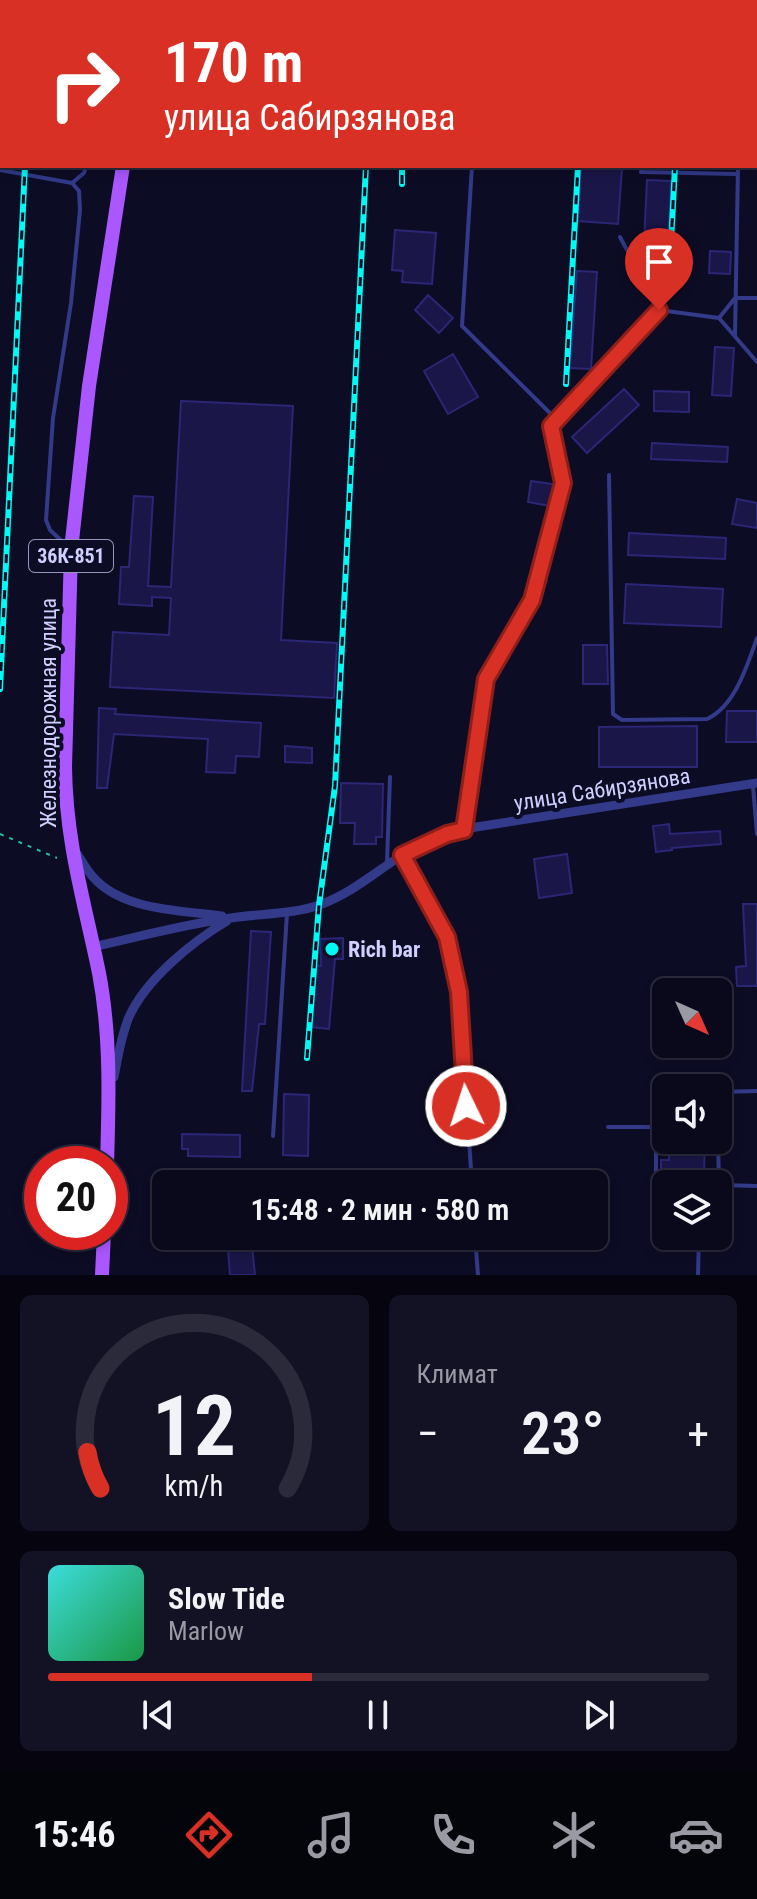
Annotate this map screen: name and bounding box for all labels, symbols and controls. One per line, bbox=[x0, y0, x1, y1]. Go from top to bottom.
text: 170 m bbox=[164, 30, 303, 96]
icon: right bbox=[32, 32, 136, 136]
text: улица Сабирзянова bbox=[164, 97, 455, 139]
pin bbox=[625, 228, 693, 310]
icon: arrive bbox=[637, 240, 681, 284]
road number: 36К-851 bbox=[29, 540, 113, 572]
street label: Железнодорожная улица bbox=[36, 598, 61, 828]
street label: улица Сабирзянова bbox=[512, 763, 692, 816]
place label: Rich bar bbox=[348, 937, 420, 962]
marker: Rich bar bbox=[323, 940, 341, 958]
north arrow bbox=[652, 978, 732, 1058]
map controls bbox=[652, 978, 732, 1250]
position arrow bbox=[424, 1064, 508, 1148]
button: sound bbox=[652, 1074, 732, 1154]
speed limit sign: 20 bbox=[24, 1146, 128, 1250]
button: layers bbox=[652, 1170, 732, 1250]
text: 15:48 · 2 мин · 580 m bbox=[251, 1192, 509, 1227]
text: Климат bbox=[417, 1359, 498, 1389]
text: 12 bbox=[152, 1378, 236, 1475]
text: 23° bbox=[521, 1398, 605, 1469]
text: − bbox=[417, 1408, 439, 1460]
text: + bbox=[687, 1408, 709, 1460]
text: km/h bbox=[165, 1469, 224, 1503]
text: Slow Tide bbox=[168, 1581, 285, 1616]
text: Marlow bbox=[168, 1616, 244, 1646]
icon: previous bbox=[136, 1693, 180, 1737]
icon: pause bbox=[356, 1693, 400, 1737]
icon: next bbox=[577, 1693, 621, 1737]
icon: directions bbox=[181, 1807, 237, 1863]
icon: music bbox=[303, 1807, 359, 1863]
icon: phone bbox=[425, 1807, 481, 1863]
icon: climate bbox=[546, 1807, 602, 1863]
icon: car bbox=[668, 1807, 724, 1863]
text: 15:46 bbox=[33, 1814, 115, 1856]

